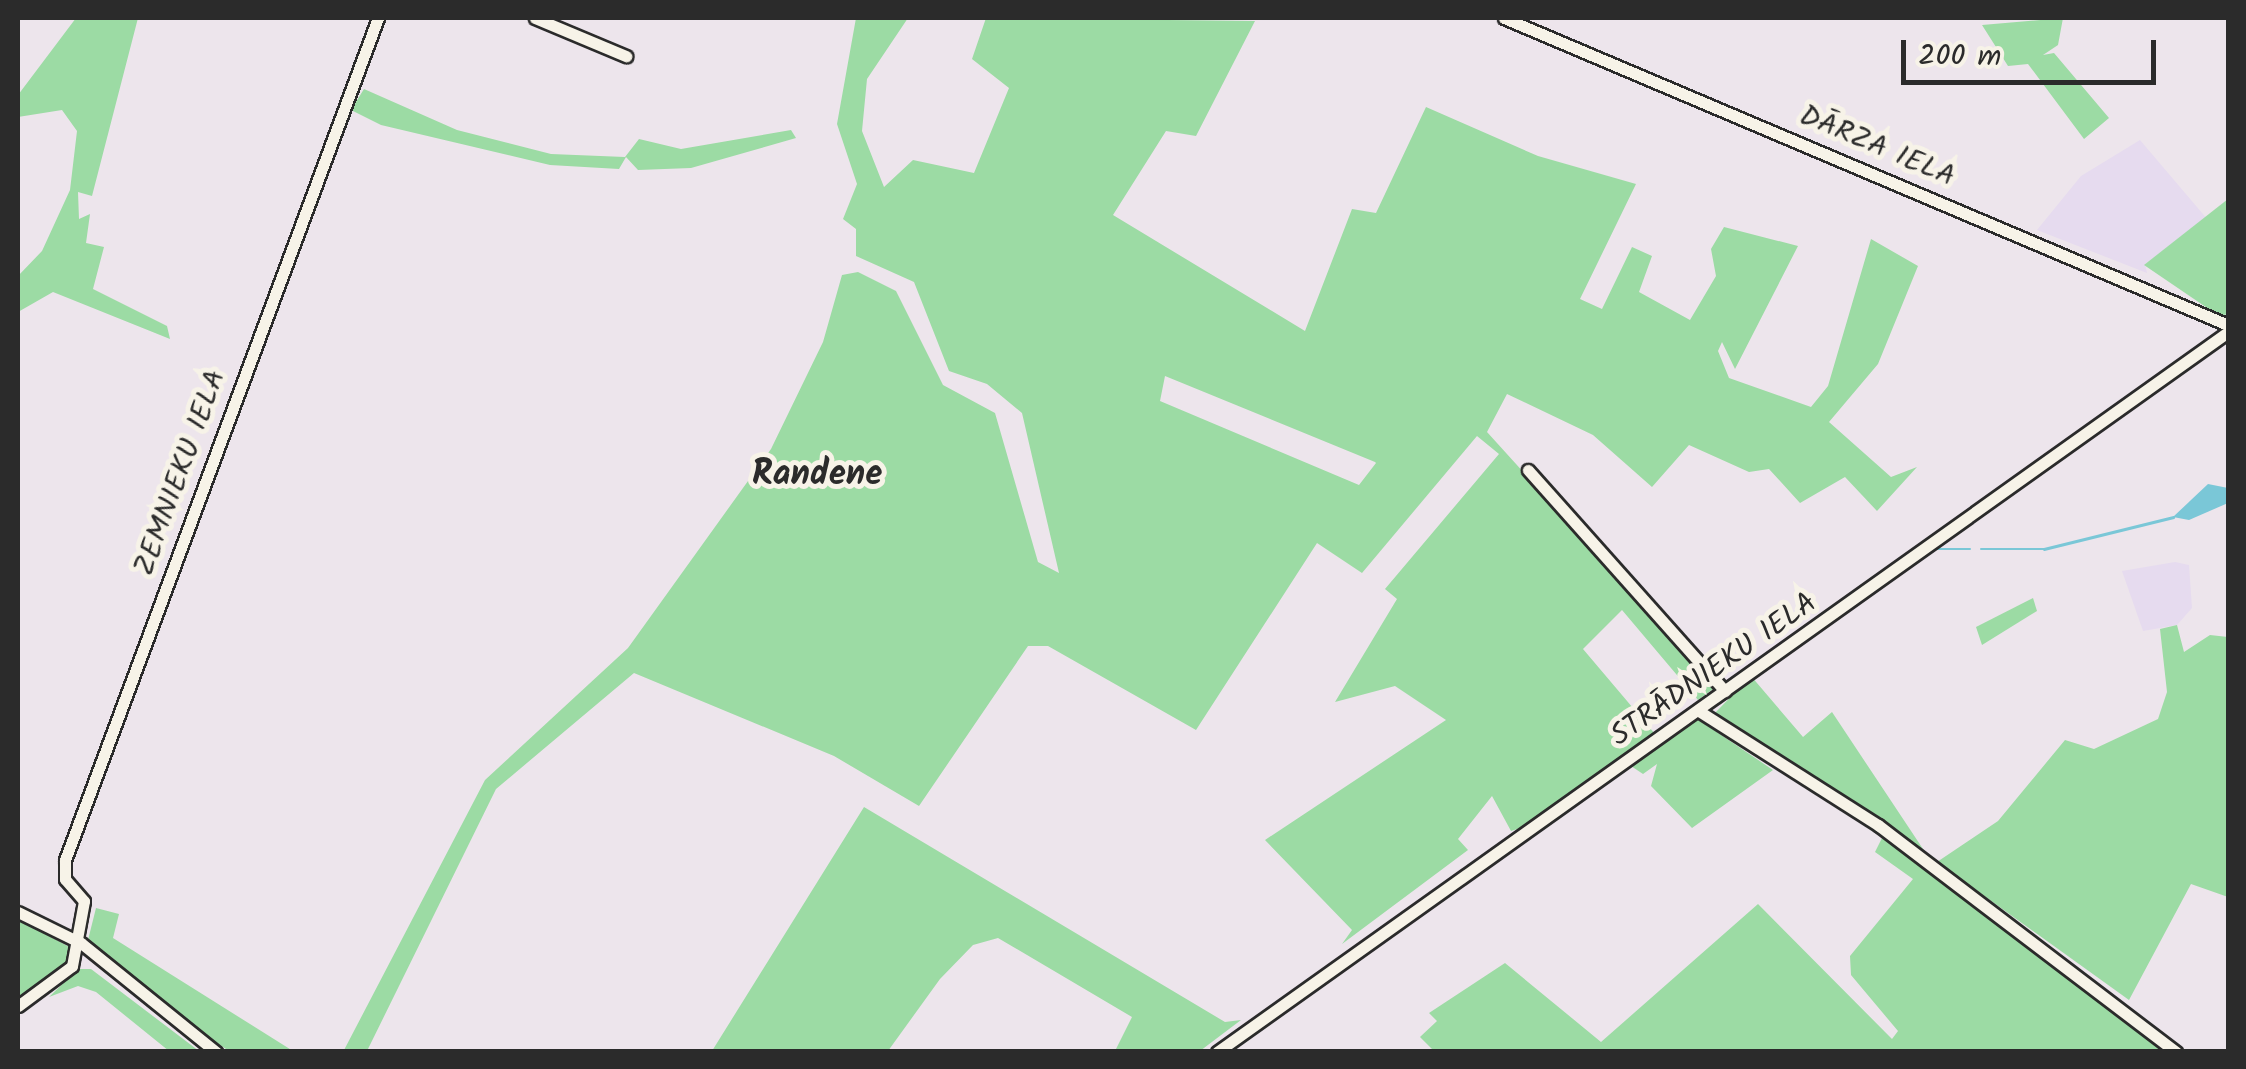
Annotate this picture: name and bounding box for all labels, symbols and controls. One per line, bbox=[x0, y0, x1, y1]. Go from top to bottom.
scale bar bbox=[1906, 20, 2161, 82]
text: 200 m bbox=[1918, 33, 2001, 81]
street label: DĀRZA IELA bbox=[1794, 98, 1960, 196]
street label: ZEMNIEKU IELA bbox=[127, 365, 235, 581]
district label: Randene bbox=[752, 454, 882, 496]
street label: STRĀDNIEKU IELA bbox=[1604, 585, 1824, 755]

